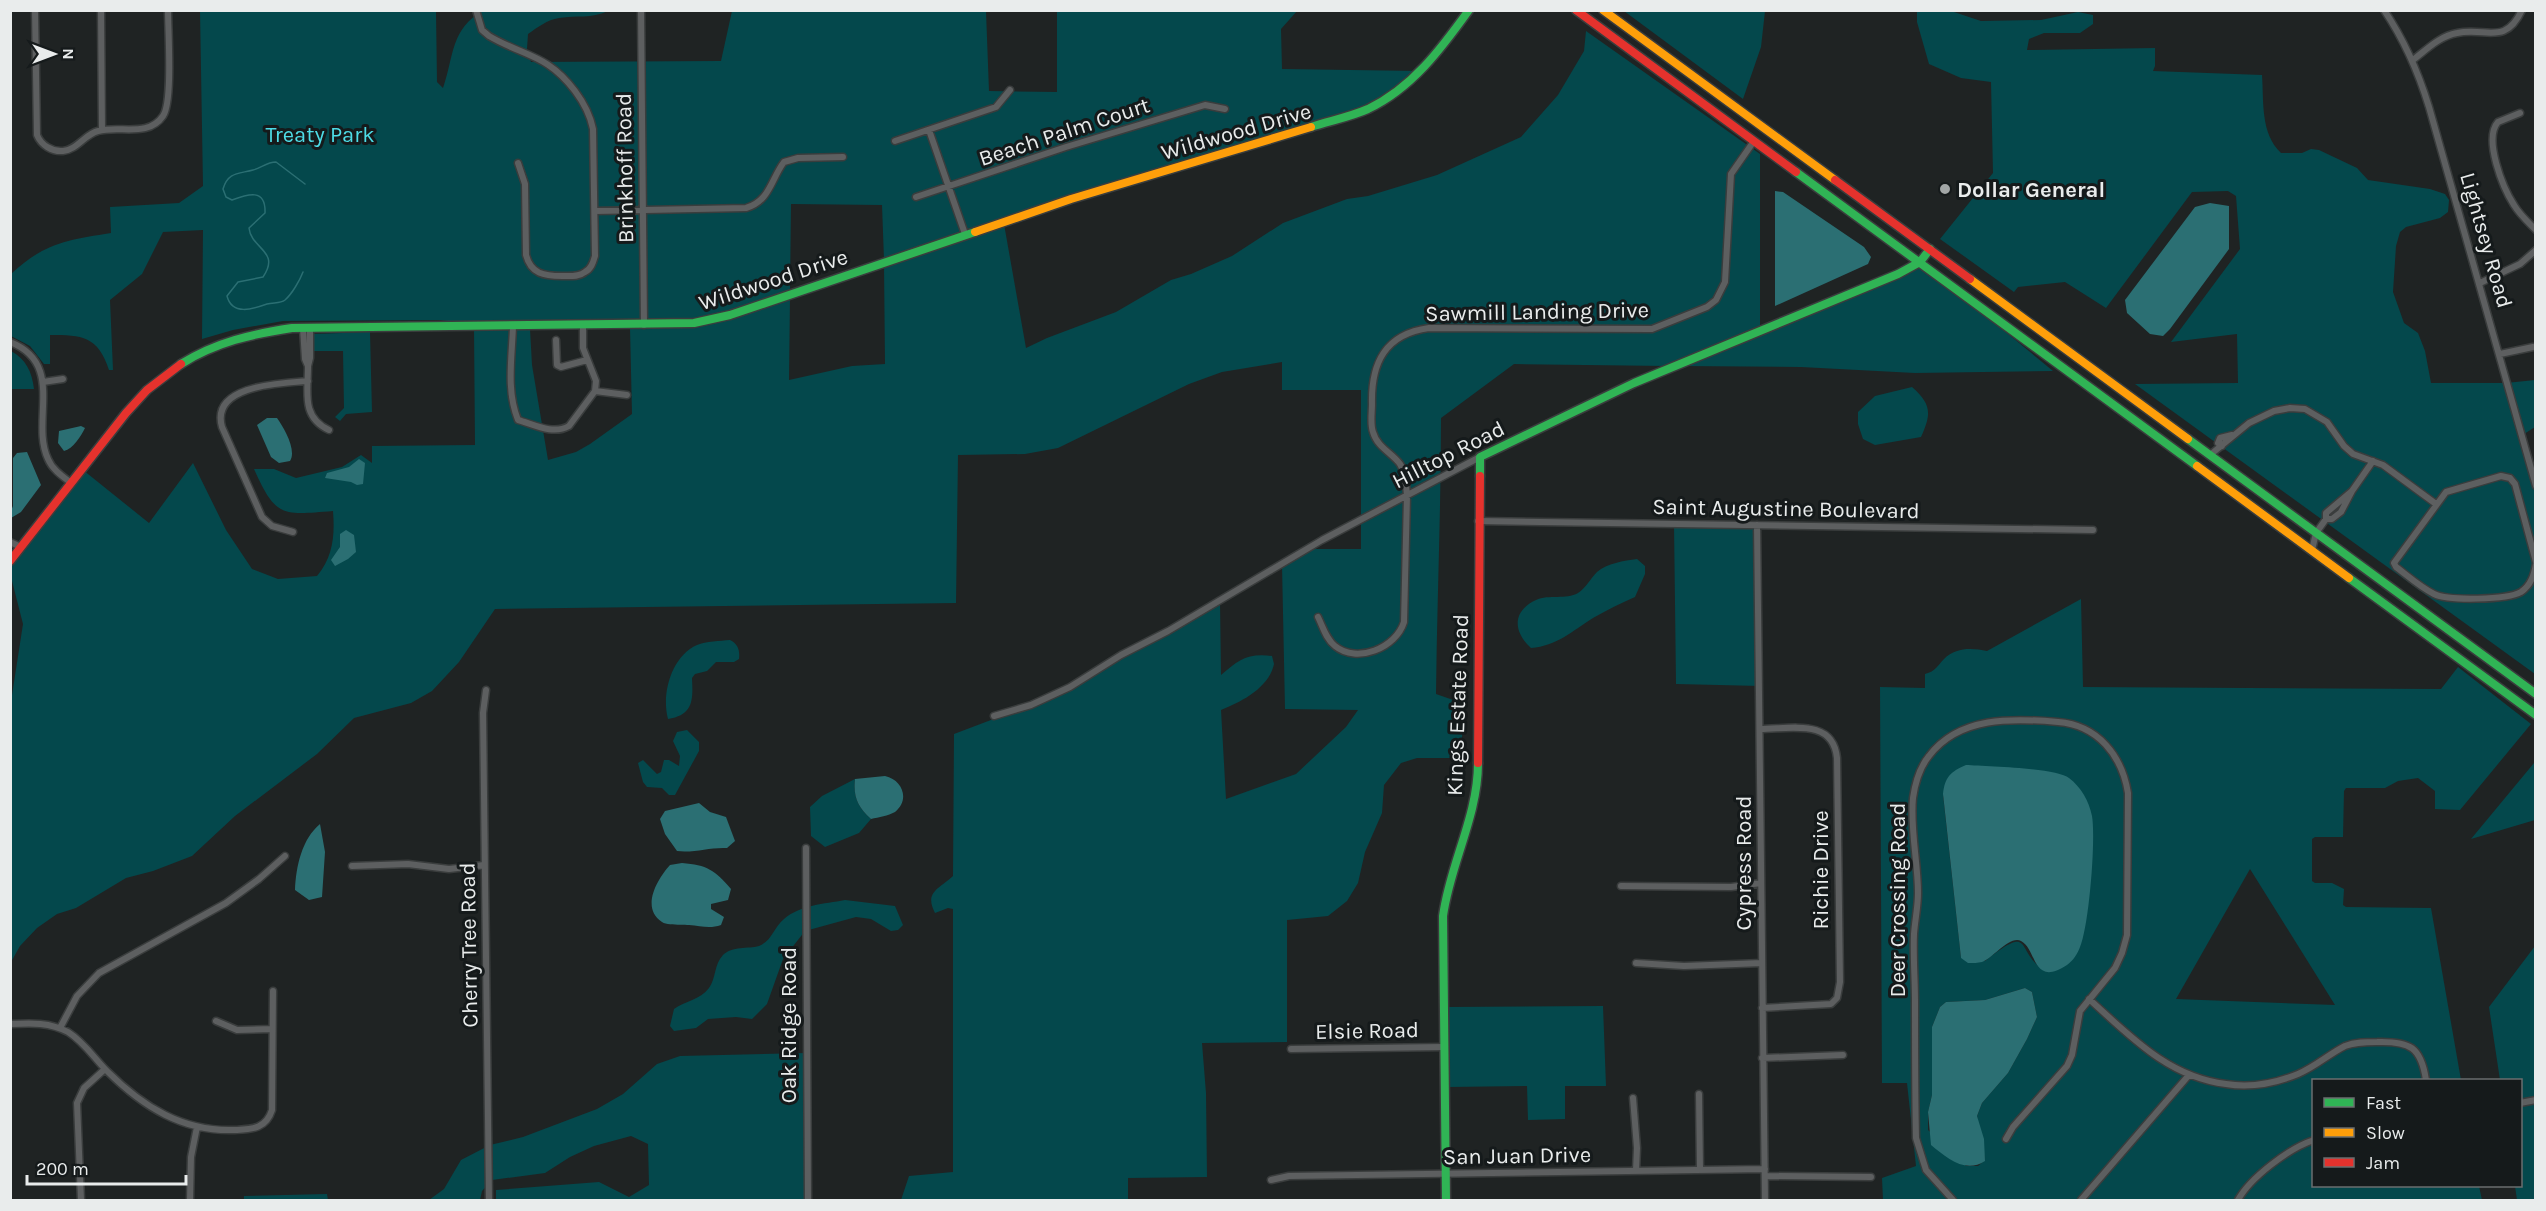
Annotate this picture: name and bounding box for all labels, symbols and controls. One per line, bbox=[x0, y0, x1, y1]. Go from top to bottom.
north arrow bbox=[24, 24, 84, 84]
text: N bbox=[59, 48, 78, 60]
street label: Beach Palm Court bbox=[976, 92, 1153, 172]
street label: Brinkhoff Road bbox=[611, 93, 639, 243]
street label: Wildwood Drive bbox=[1158, 98, 1314, 166]
park label: Treaty Park bbox=[265, 122, 375, 148]
street label: Lightsey Road bbox=[2454, 170, 2518, 311]
place label: Dollar General bbox=[1957, 177, 2105, 203]
marker: Dollar General bbox=[1938, 182, 1952, 196]
street label: Wildwood Drive bbox=[696, 244, 851, 316]
street label: Sawmill Landing Drive bbox=[1425, 297, 1649, 327]
street label: Hilltop Road bbox=[1388, 415, 1509, 494]
street label: Saint Augustine Boulevard bbox=[1652, 494, 1920, 524]
street label: Kings Estate Road bbox=[1442, 614, 1474, 797]
street label: Cypress Road bbox=[1731, 796, 1757, 930]
street label: Deer Crossing Road bbox=[1885, 803, 1911, 998]
street label: Richie Drive bbox=[1808, 810, 1834, 930]
street label: Cherry Tree Road bbox=[455, 862, 483, 1028]
street label: Oak Ridge Road bbox=[776, 947, 802, 1103]
street label: Elsie Road bbox=[1315, 1017, 1419, 1045]
legend bbox=[2312, 1079, 2522, 1187]
text: Fast bbox=[2366, 1092, 2401, 1114]
text: Slow bbox=[2366, 1122, 2405, 1144]
street label: San Juan Drive bbox=[1443, 1142, 1591, 1170]
scale bar bbox=[27, 1148, 186, 1186]
text: Jam bbox=[2366, 1152, 2400, 1174]
text: 200 m bbox=[36, 1158, 89, 1180]

